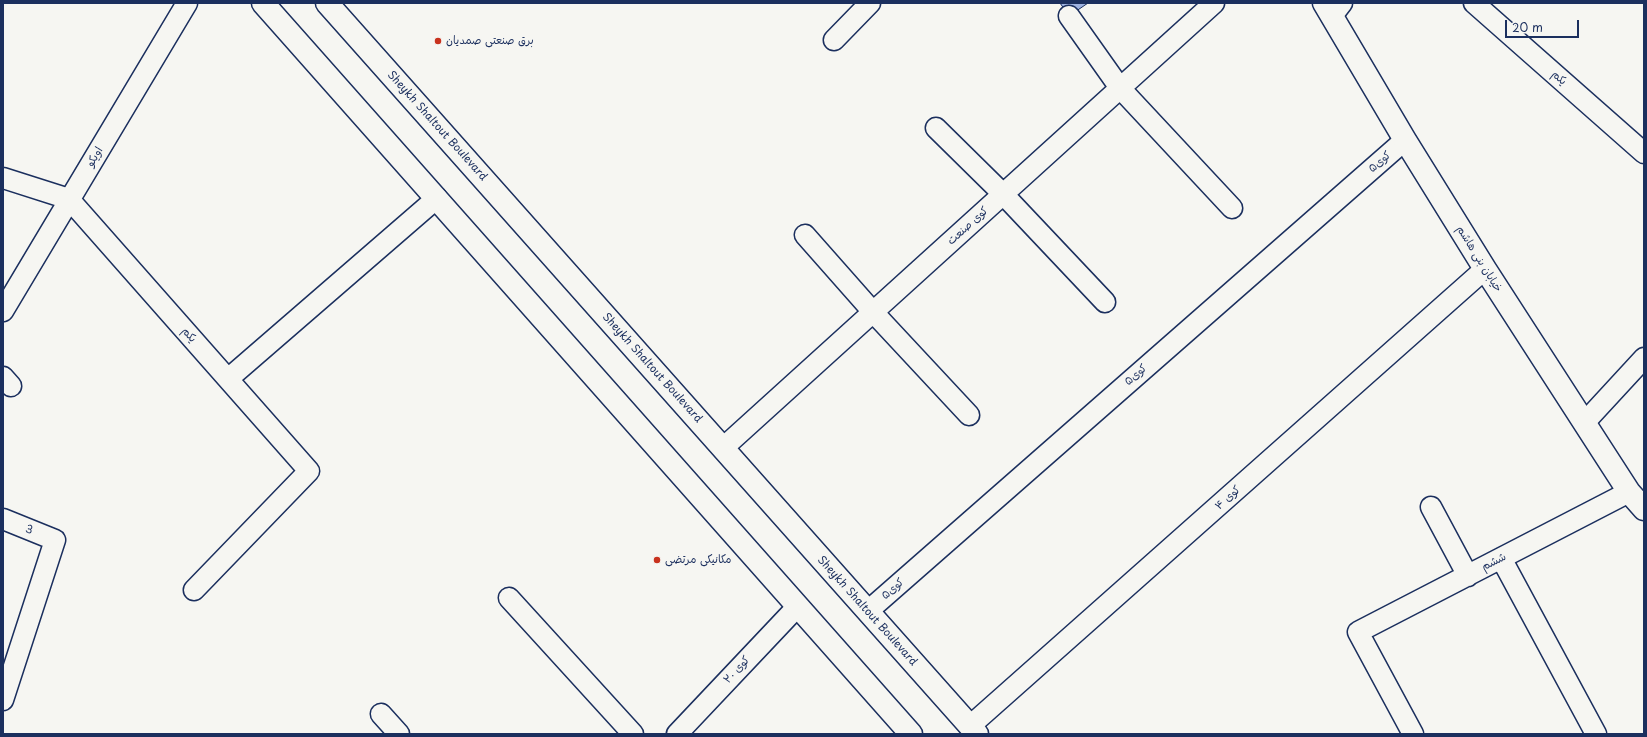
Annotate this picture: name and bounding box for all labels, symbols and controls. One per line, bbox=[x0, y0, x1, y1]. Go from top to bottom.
scale bar bbox=[1507, 12, 1581, 38]
text: 20 m bbox=[1512, 18, 1543, 36]
place label: برق صنعتی صمدیان bbox=[446, 34, 534, 48]
marker: برق صنعتی صمدیان bbox=[433, 36, 443, 46]
street label: Sheykh Shaltout Boulevard bbox=[384, 68, 490, 184]
street label: یکم bbox=[1549, 68, 1569, 88]
street label: اویکو bbox=[84, 145, 106, 169]
street label: کوی۵ bbox=[1366, 149, 1394, 175]
street label: کوی صنعت bbox=[945, 204, 991, 248]
street label: خیابان بنی هاشم bbox=[1453, 224, 1505, 294]
street label: Sheykh Shaltout Boulevard bbox=[599, 310, 705, 426]
street label: یکم bbox=[179, 325, 199, 345]
street label: کوی۵ bbox=[1122, 362, 1150, 388]
street label: کوی ۴ bbox=[1212, 483, 1244, 513]
street label: 3 bbox=[23, 523, 35, 537]
street label: ششم bbox=[1479, 550, 1509, 574]
place label: مکانیکی مرتضی bbox=[665, 553, 731, 567]
street label: Sheykh Shaltout Boulevard bbox=[814, 553, 920, 669]
marker: مکانیکی مرتضی bbox=[652, 555, 662, 565]
street label: کوی۵ bbox=[879, 576, 907, 602]
street label: کوی ۲۰ bbox=[721, 654, 753, 686]

